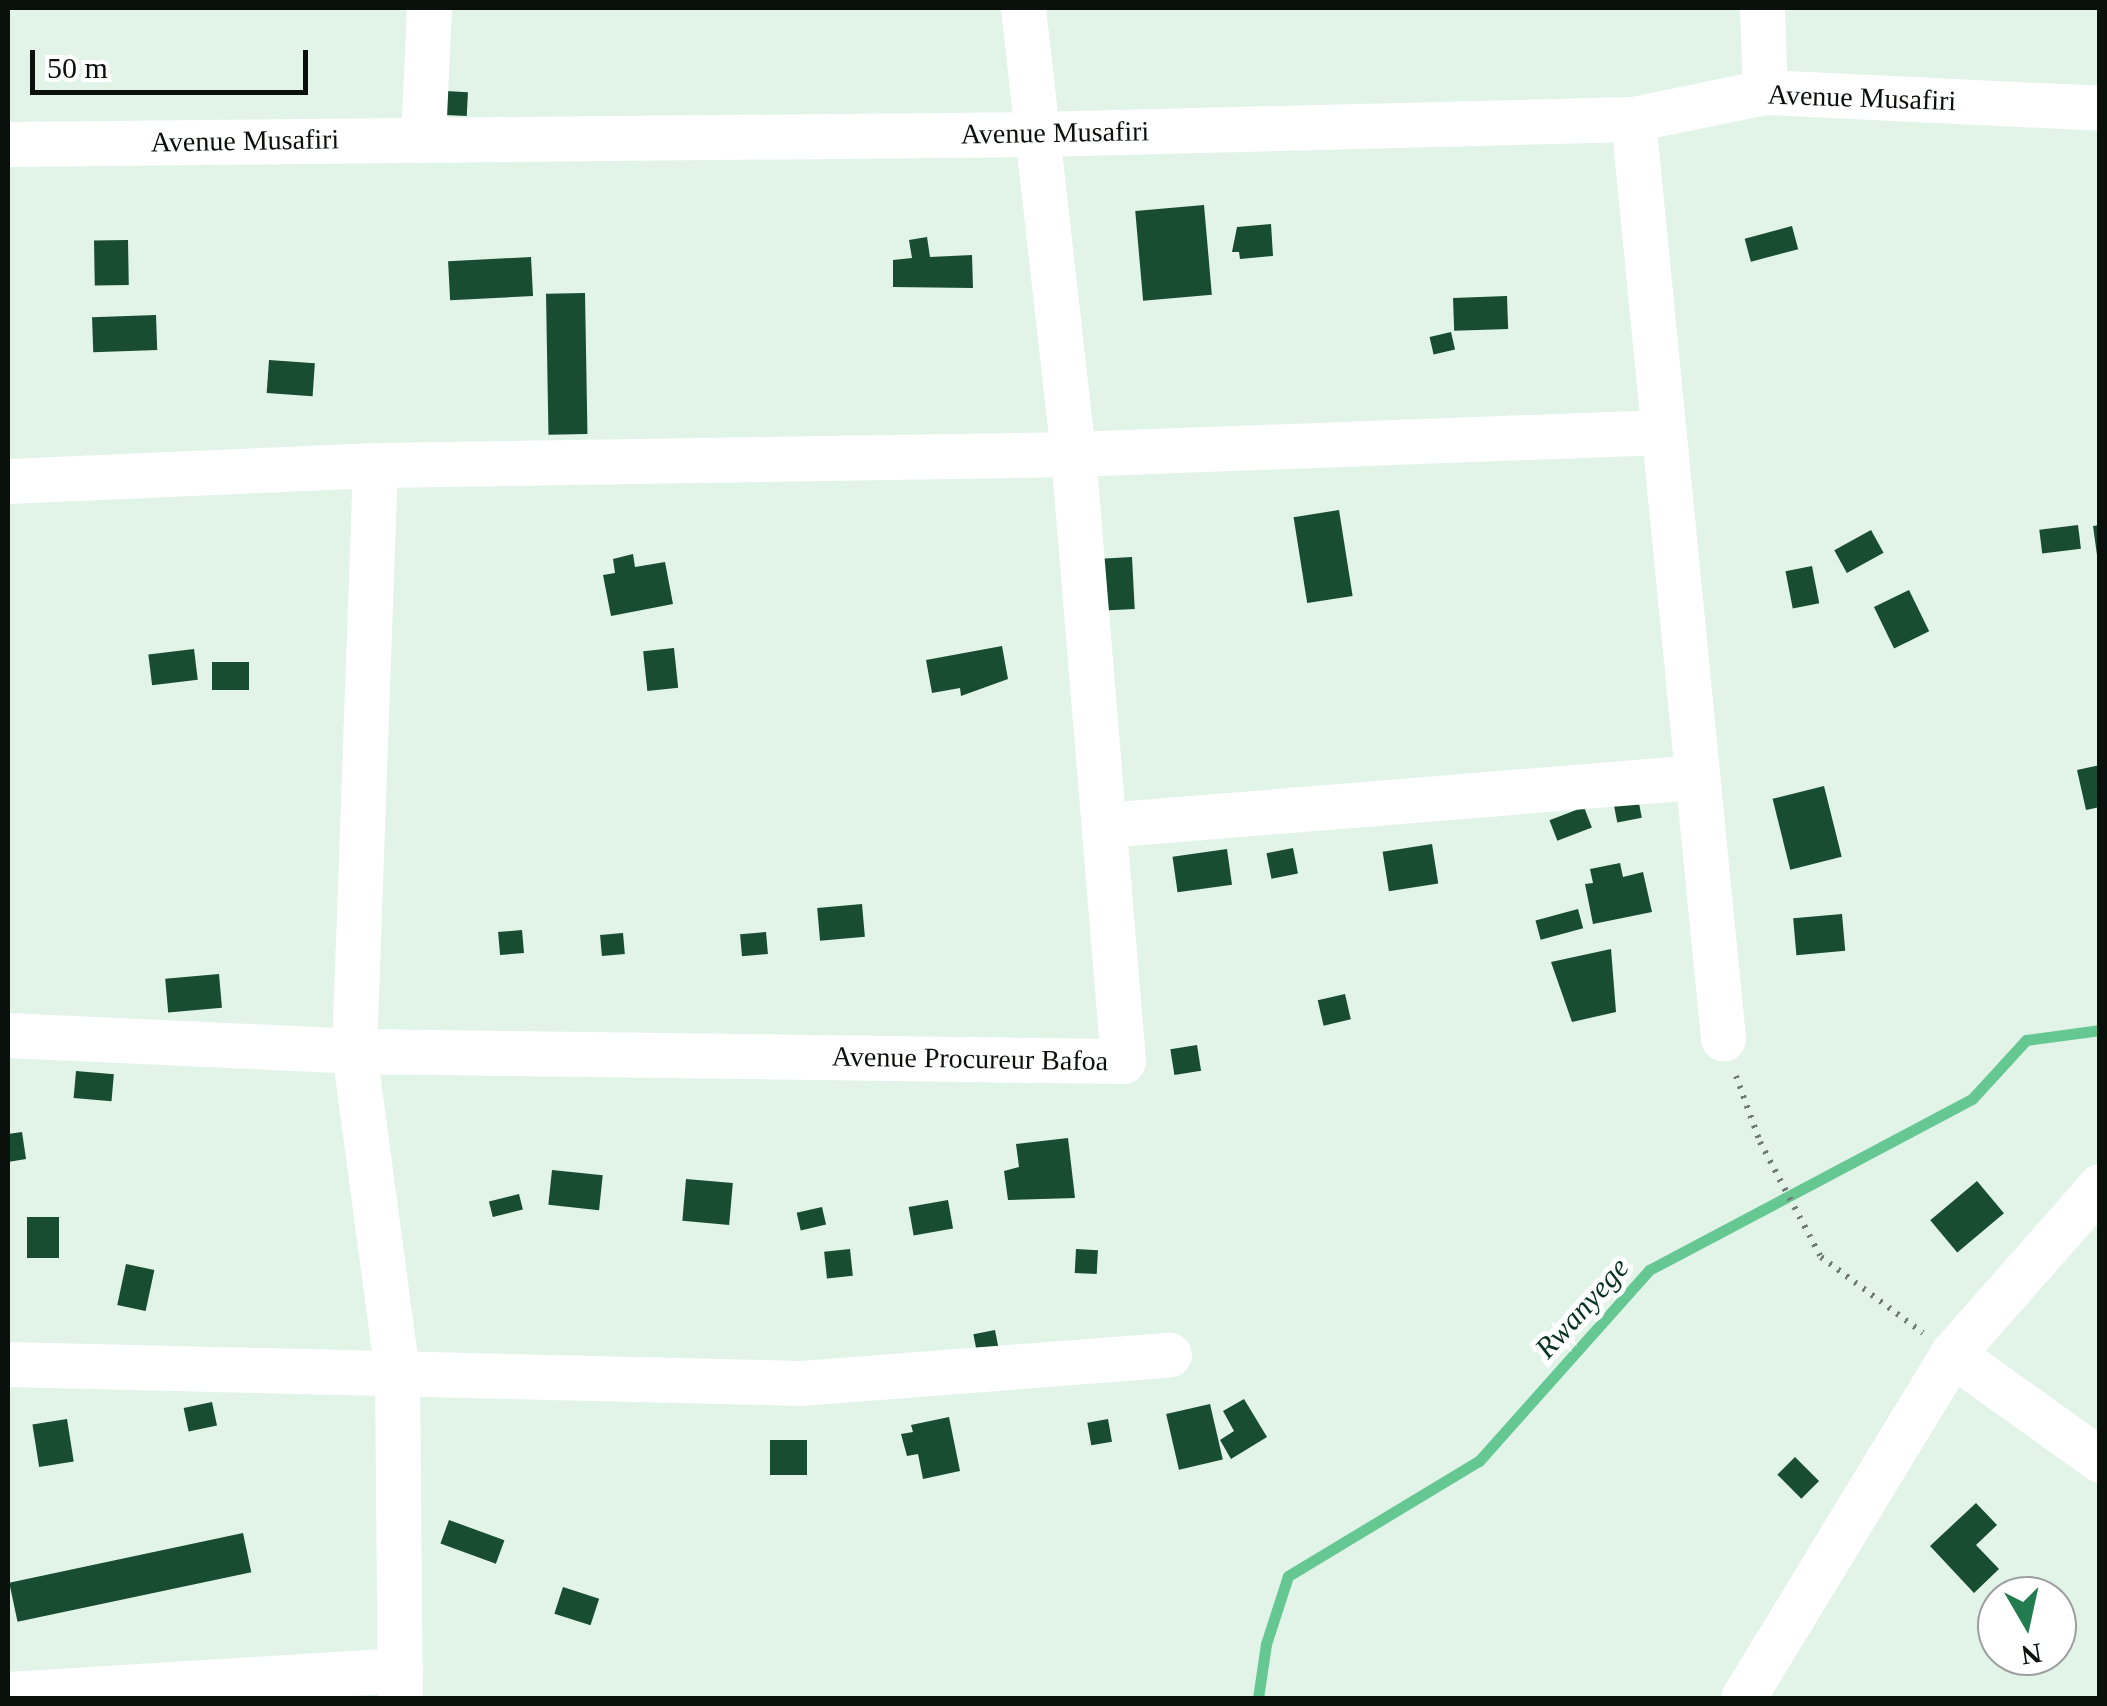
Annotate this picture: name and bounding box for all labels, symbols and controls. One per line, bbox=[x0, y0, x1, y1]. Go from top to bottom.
scale bar bbox=[35, 30, 312, 92]
text: 50 m bbox=[47, 51, 108, 84]
street label: Avenue Musafiri bbox=[1767, 78, 1957, 118]
street label: Avenue Musafiri bbox=[961, 115, 1149, 151]
street label: Avenue Musafiri bbox=[151, 123, 339, 159]
street label: Avenue Procureur Bafoa bbox=[832, 1040, 1108, 1078]
water label: Rwanyege bbox=[1527, 1250, 1637, 1366]
north arrow bbox=[1977, 1576, 2077, 1676]
text: N bbox=[2019, 1637, 2044, 1671]

